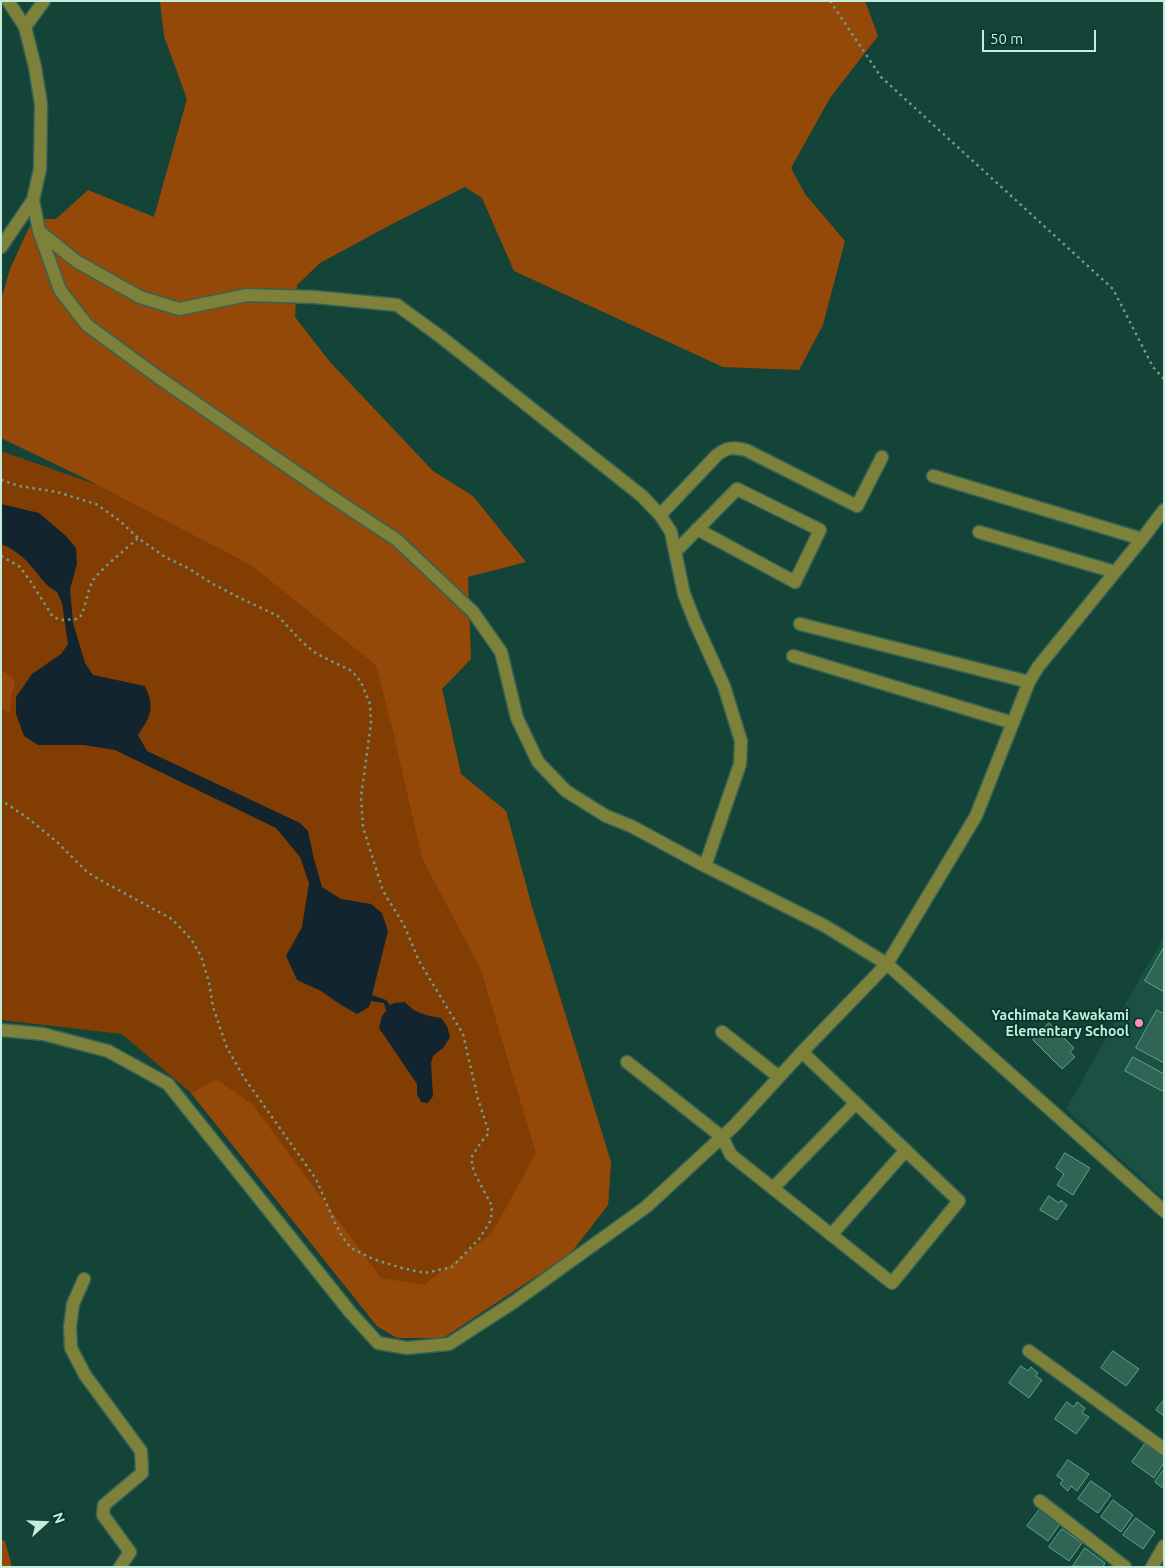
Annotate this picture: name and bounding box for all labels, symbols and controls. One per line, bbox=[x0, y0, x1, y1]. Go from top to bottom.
scale bar bbox=[985, 20, 1099, 52]
text: 50 m bbox=[990, 30, 1023, 47]
place label: Yachimata Kawakami Elementary School bbox=[992, 1007, 1129, 1040]
marker: Yachimata Kawakami Elementary School bbox=[1133, 1017, 1145, 1029]
north arrow bbox=[20, 1498, 70, 1548]
text: N bbox=[50, 1510, 68, 1526]

